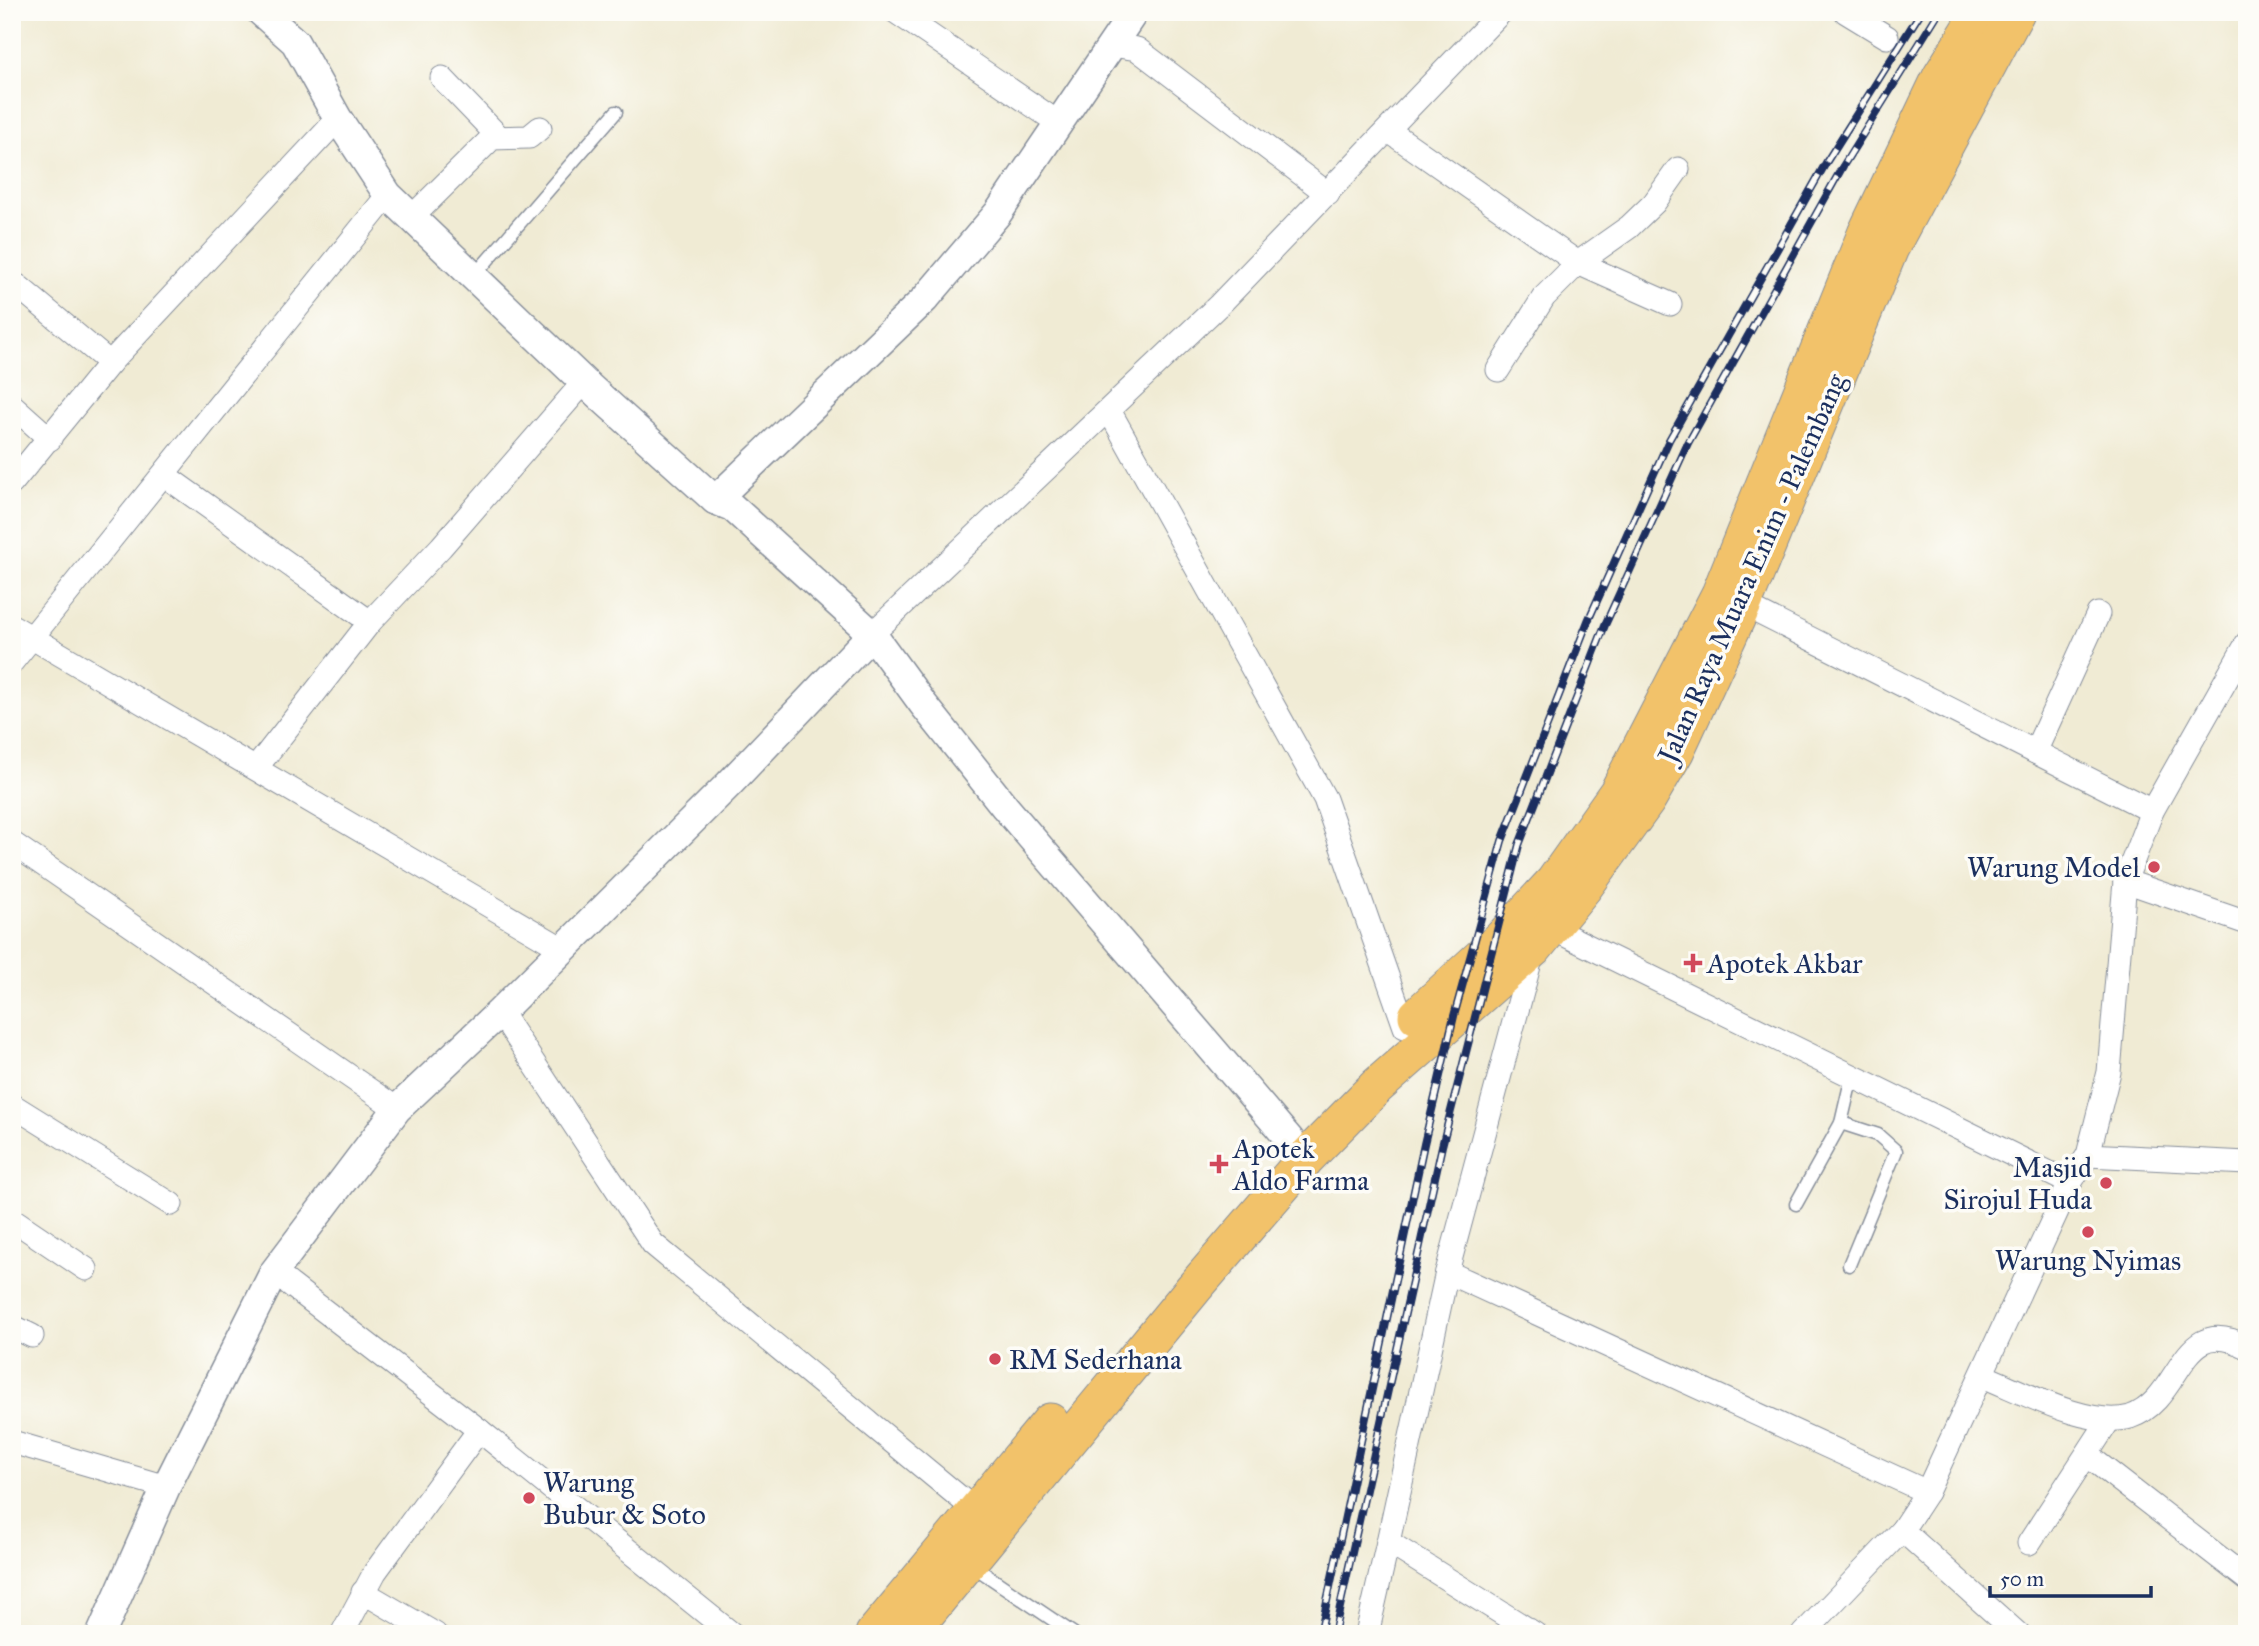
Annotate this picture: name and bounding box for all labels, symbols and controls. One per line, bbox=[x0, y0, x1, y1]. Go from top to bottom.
street label: Jalan Raya Muara Enim - Palembang bbox=[1649, 367, 1854, 771]
place label: Warung Model bbox=[1967, 850, 2140, 885]
marker: Warung Model bbox=[2146, 859, 2162, 875]
place label: Apotek Akbar bbox=[1706, 946, 1863, 981]
marker: Apotek Akbar bbox=[1685, 955, 1701, 971]
place label: Apotek Aldo Farma bbox=[1232, 1131, 1369, 1198]
place label: Masjid Sirojul Huda bbox=[1943, 1150, 2092, 1217]
marker: Apotek Aldo Farma bbox=[1211, 1156, 1227, 1172]
marker: Masjid Sirojul Huda bbox=[2098, 1175, 2114, 1191]
marker: Warung Nyimas bbox=[2080, 1224, 2096, 1240]
place label: Warung Nyimas bbox=[1995, 1243, 2181, 1278]
place label: RM Sederhana bbox=[1009, 1342, 1182, 1377]
marker: RM Sederhana bbox=[987, 1351, 1003, 1367]
place label: Warung Bubur & Soto bbox=[543, 1465, 706, 1532]
marker: Warung Bubur & Soto bbox=[521, 1490, 537, 1506]
scale bar bbox=[1990, 1555, 2150, 1599]
text: 50 m bbox=[2000, 1566, 2045, 1592]

